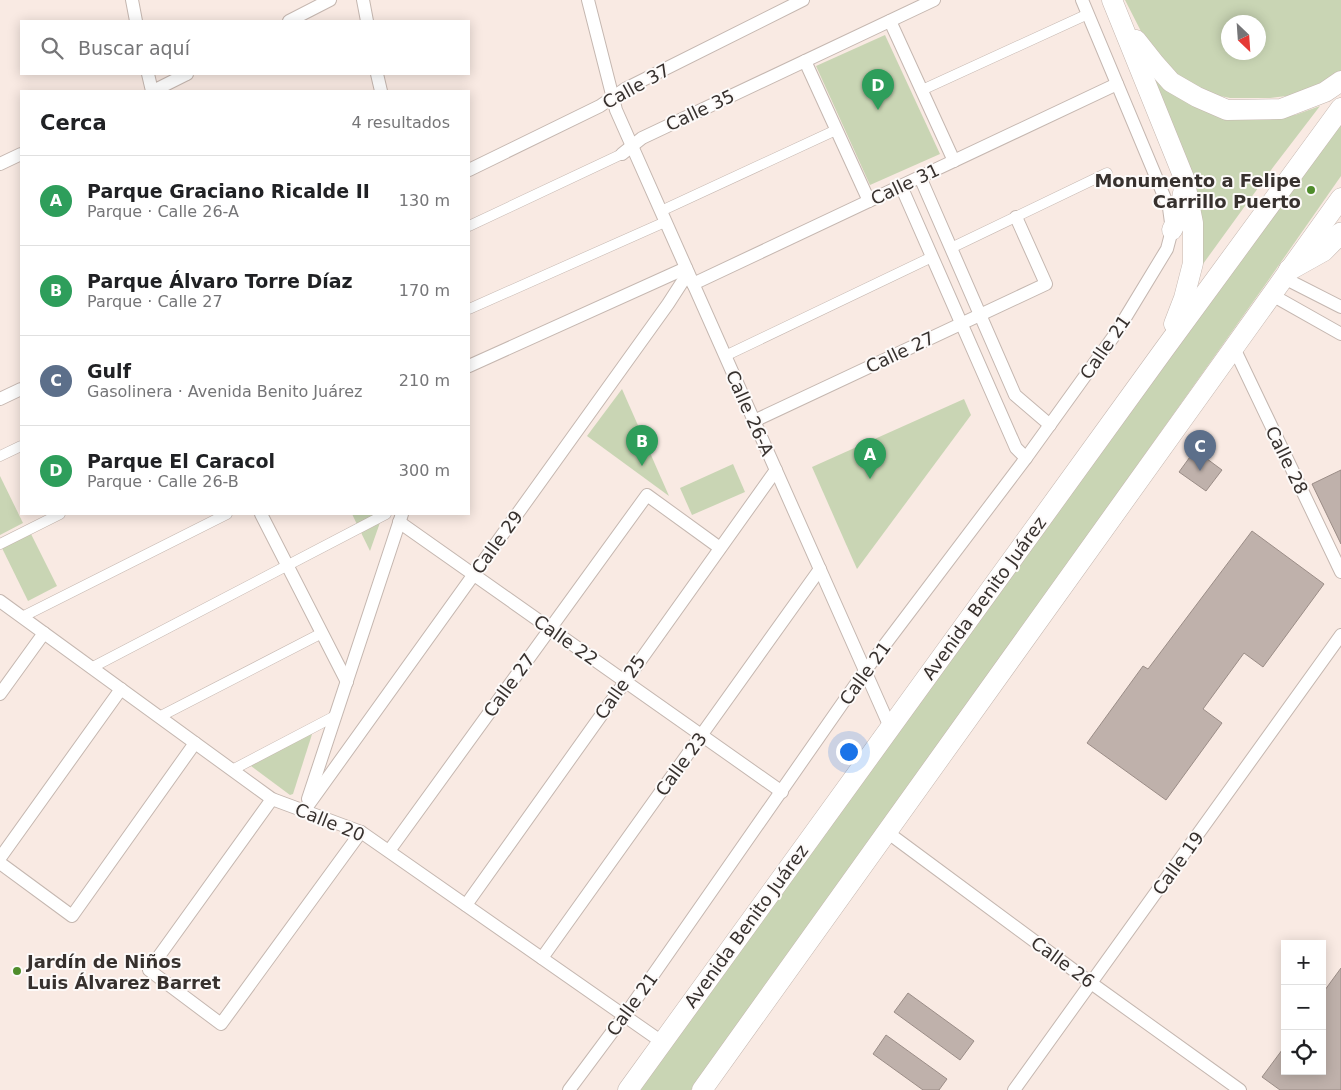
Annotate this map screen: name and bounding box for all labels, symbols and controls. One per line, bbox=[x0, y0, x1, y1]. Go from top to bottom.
north arrow bbox=[1221, 15, 1266, 60]
search box bbox=[20, 20, 470, 75]
icon: search bbox=[38, 34, 66, 62]
text: Buscar aquí bbox=[78, 37, 190, 59]
street label: Calle 37 bbox=[599, 59, 673, 113]
pin: D bbox=[862, 69, 894, 110]
street label: Calle 35 bbox=[662, 85, 738, 135]
text: Cerca bbox=[40, 111, 107, 135]
text: 4 resultados bbox=[351, 113, 450, 132]
street label: Calle 31 bbox=[867, 159, 943, 209]
place label: Monumento a Felipe Carrillo Puerto bbox=[1094, 170, 1301, 212]
text: Parque Graciano Ricalde II bbox=[87, 180, 370, 202]
marker: Monumento a Felipe Carrillo Puerto bbox=[1305, 184, 1317, 196]
text: A bbox=[50, 191, 62, 210]
text: 130 m bbox=[399, 191, 450, 210]
text: Parque · Calle 26-A bbox=[87, 202, 239, 221]
text: Parque Álvaro Torre Díaz bbox=[87, 270, 353, 292]
text: B bbox=[50, 281, 62, 300]
text: 170 m bbox=[399, 281, 450, 300]
text: Parque · Calle 27 bbox=[87, 292, 223, 311]
street label: Calle 21 bbox=[1075, 311, 1135, 383]
street label: Calle 27 bbox=[862, 327, 938, 377]
text: Gulf bbox=[87, 360, 131, 382]
street label: Calle 26-A bbox=[722, 367, 779, 460]
text: C bbox=[50, 371, 62, 390]
text: 210 m bbox=[399, 371, 450, 390]
text: Gasolinera · Avenida Benito Juárez bbox=[87, 382, 362, 401]
street label: Calle 28 bbox=[1261, 422, 1313, 498]
pin: B bbox=[626, 425, 658, 466]
pin: C bbox=[1184, 430, 1216, 471]
pin: A bbox=[854, 438, 886, 479]
text: Parque El Caracol bbox=[87, 450, 275, 472]
text: D bbox=[49, 461, 63, 480]
text: 300 m bbox=[399, 461, 450, 480]
text: Parque · Calle 26-B bbox=[87, 472, 239, 491]
street label: Calle 29 bbox=[467, 506, 527, 578]
street label: Avenida Benito Juárez bbox=[918, 512, 1050, 684]
street label: Calle 22 bbox=[530, 610, 602, 670]
street label: Calle 21 bbox=[835, 637, 895, 709]
street label: Calle 27 bbox=[479, 649, 539, 721]
street label: Calle 25 bbox=[590, 651, 650, 723]
street label: Calle 23 bbox=[651, 728, 711, 800]
your location bbox=[836, 739, 862, 765]
street label: Calle 20 bbox=[292, 799, 368, 845]
street label: Calle 19 bbox=[1148, 827, 1208, 899]
street label: Avenida Benito Juárez bbox=[680, 840, 812, 1012]
street label: Calle 26 bbox=[1027, 932, 1099, 992]
map controls bbox=[1281, 940, 1326, 1075]
button: + bbox=[1281, 940, 1326, 985]
place label: Jardín de Niños Luis Álvarez Barret bbox=[25, 951, 221, 993]
marker: Jardín de Niños Luis Álvarez Barret bbox=[11, 965, 23, 977]
street label: Calle 21 bbox=[602, 968, 662, 1040]
button: − bbox=[1281, 985, 1326, 1030]
button: locate bbox=[1281, 1030, 1326, 1075]

